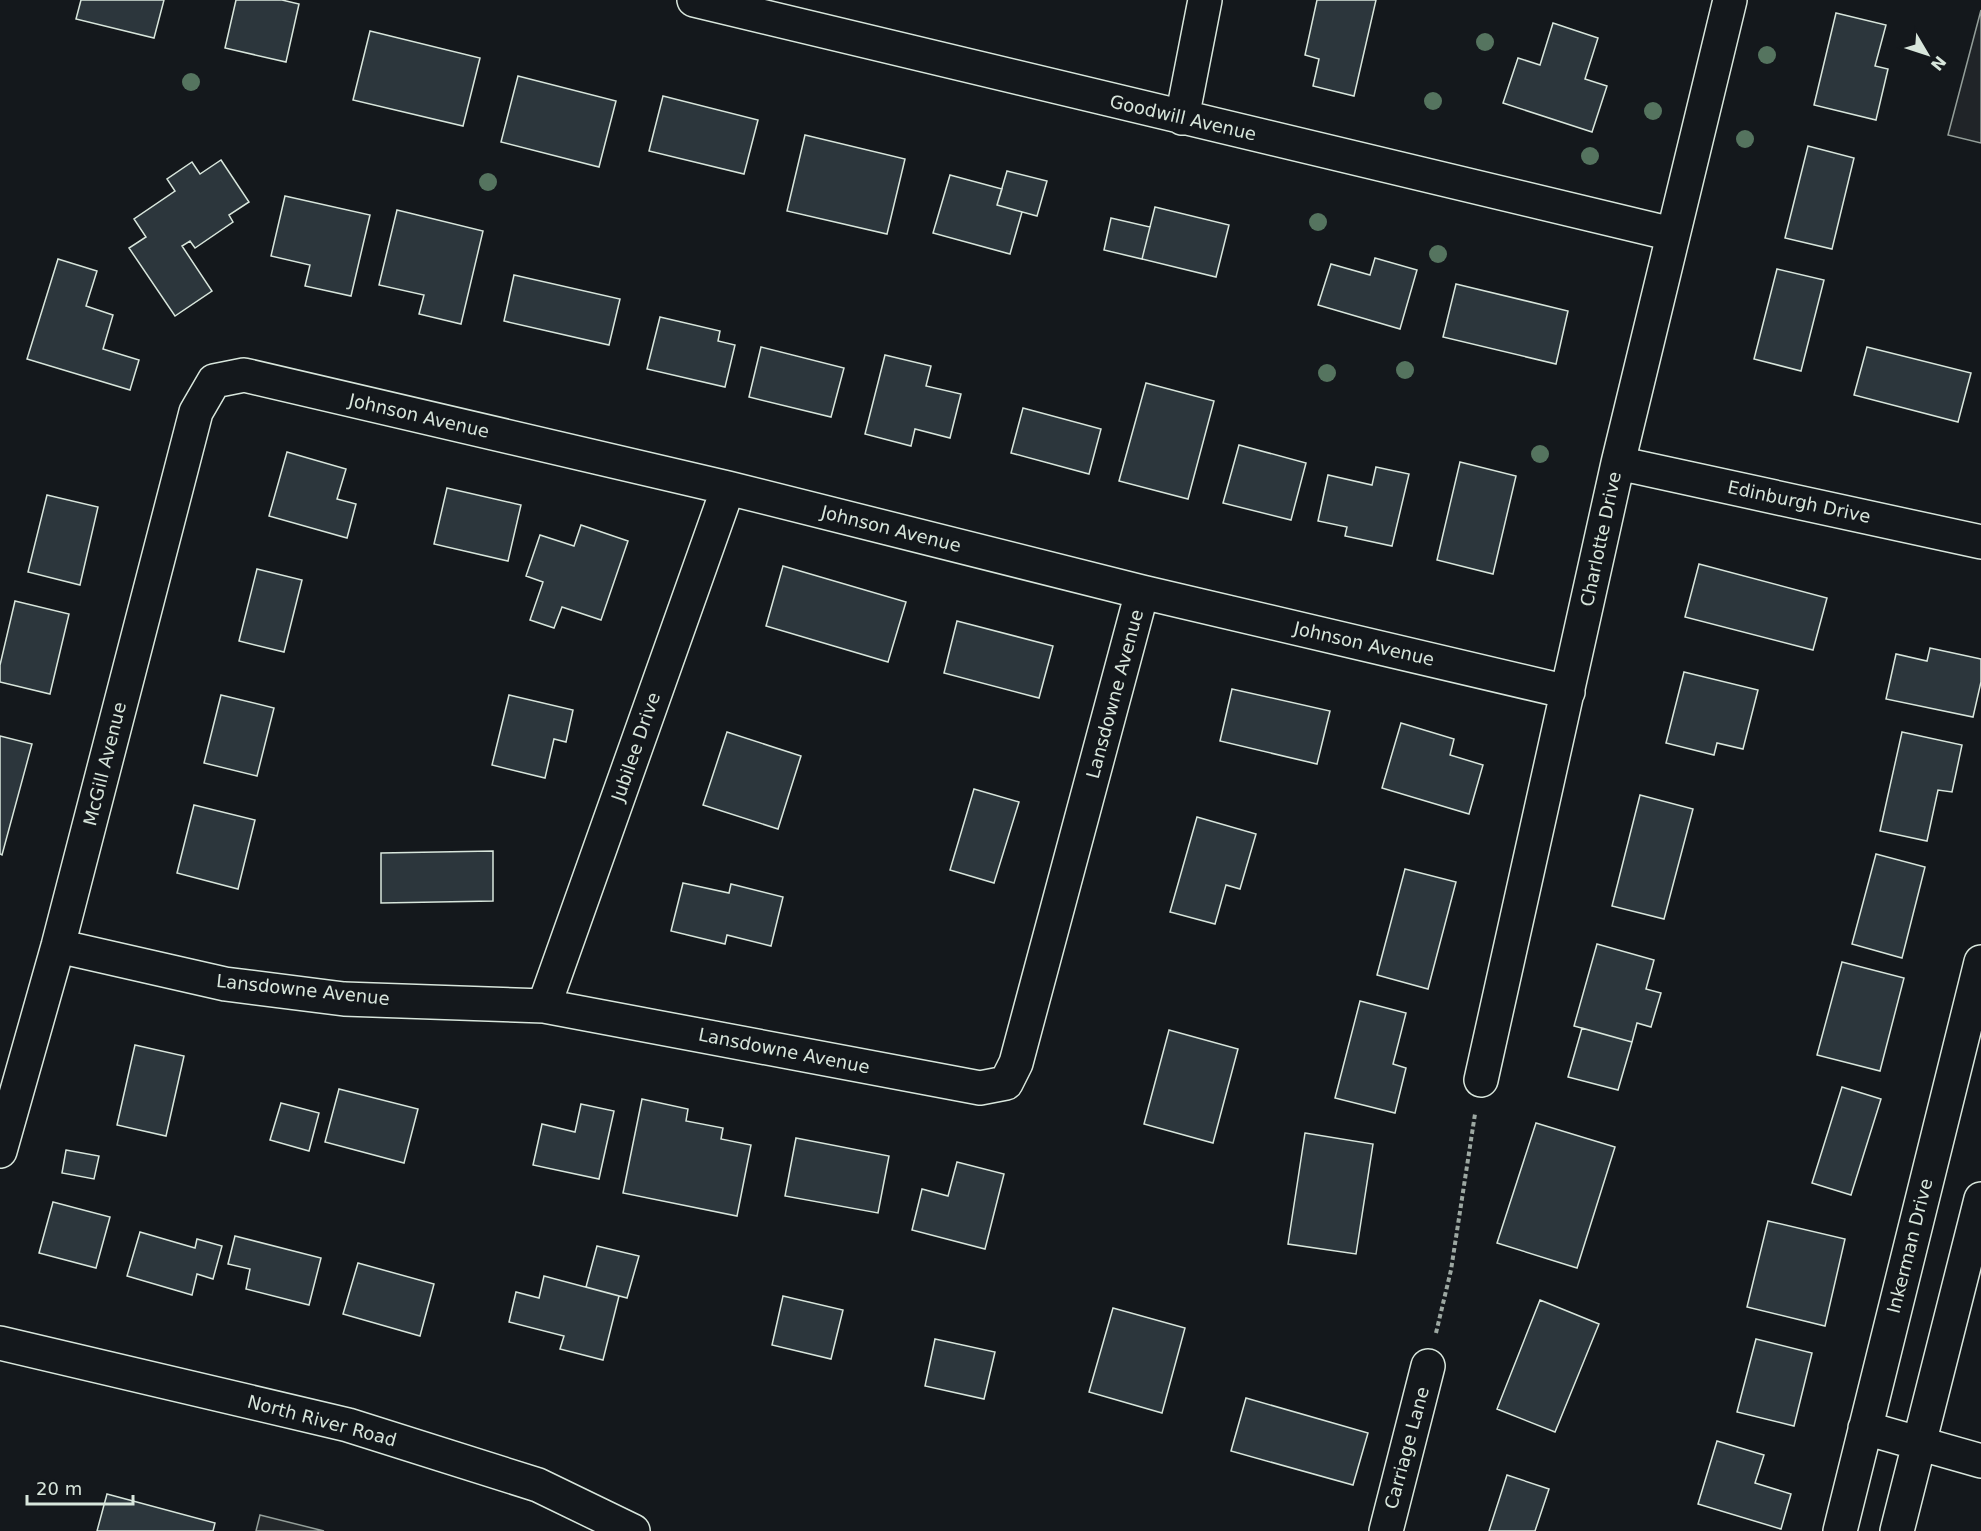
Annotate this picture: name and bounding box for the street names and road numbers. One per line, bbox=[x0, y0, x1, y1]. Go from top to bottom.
street label: Goodwill Avenue bbox=[1108, 90, 1258, 145]
street label: Johnson Avenue bbox=[346, 389, 491, 442]
street label: Charlotte Drive bbox=[1576, 470, 1625, 608]
street label: Edinburgh Drive bbox=[1726, 476, 1873, 527]
street label: Johnson Avenue bbox=[818, 501, 963, 556]
street label: Lansdowne Avenue bbox=[1082, 607, 1147, 781]
street label: Johnson Avenue bbox=[1291, 617, 1436, 670]
street label: Jubilee Drive bbox=[607, 690, 664, 805]
street label: McGill Avenue bbox=[79, 700, 130, 828]
street label: Lansdowne Avenue bbox=[215, 970, 391, 1009]
street label: Lansdowne Avenue bbox=[697, 1024, 872, 1077]
street label: Inkerman Drive bbox=[1883, 1176, 1936, 1316]
street label: Carriage Lane bbox=[1380, 1384, 1433, 1511]
street label: North River Road bbox=[245, 1390, 399, 1451]

